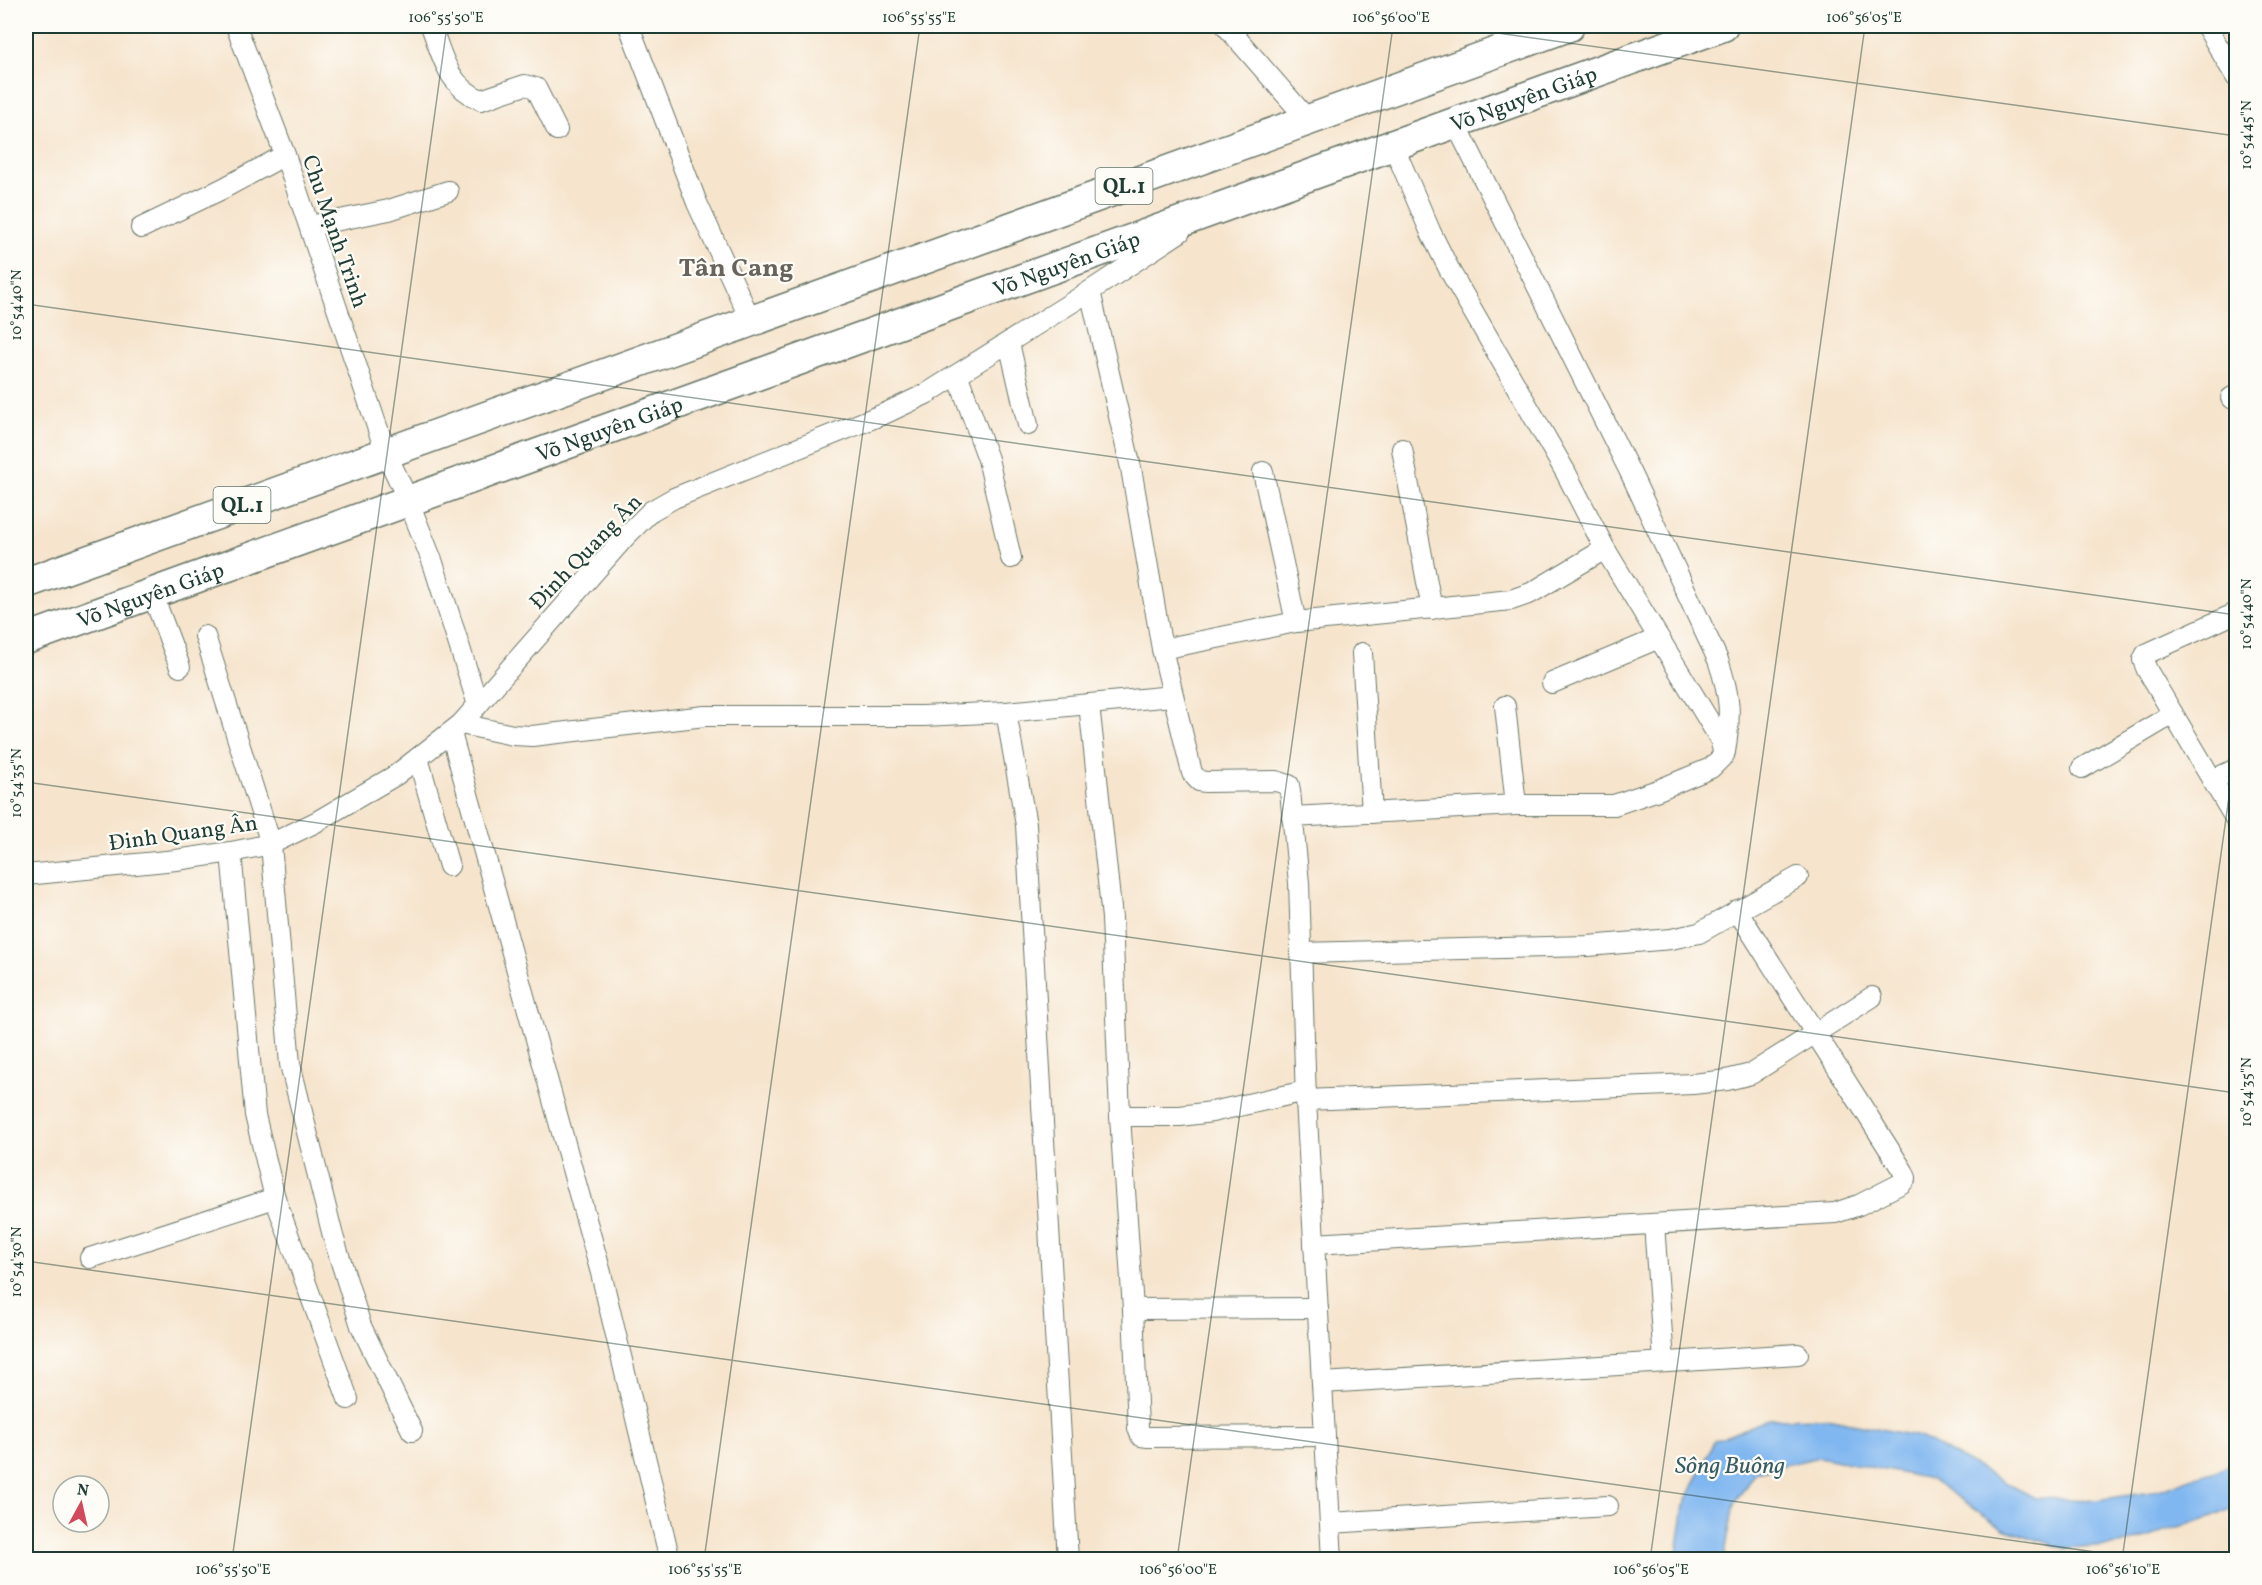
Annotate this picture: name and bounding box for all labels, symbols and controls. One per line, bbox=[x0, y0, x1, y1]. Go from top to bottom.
text: 106°55'50"E bbox=[408, 8, 484, 29]
text: 106°55'55"E bbox=[882, 8, 956, 29]
text: 106°56'00"E bbox=[1352, 8, 1430, 29]
text: 106°56'05"E bbox=[1826, 8, 1902, 29]
street label: Võ Nguyên Giáp bbox=[1446, 60, 1602, 141]
text: 10°54'45"N bbox=[2237, 100, 2258, 170]
street label: Chu Mạnh Trinh bbox=[293, 151, 374, 312]
road number: QL.1 bbox=[1096, 168, 1152, 204]
street label: Võ Nguyên Giáp bbox=[989, 225, 1145, 306]
district label: Tân Cang bbox=[679, 251, 793, 287]
text: 10°54'40"N bbox=[7, 269, 28, 341]
street label: Võ Nguyên Giáp bbox=[532, 390, 688, 472]
road number: QL.1 bbox=[214, 487, 270, 523]
street label: Đinh Quang Ân bbox=[523, 488, 650, 618]
street label: Võ Nguyên Giáp bbox=[73, 556, 229, 637]
text: 10°54'40"N bbox=[2237, 578, 2258, 650]
text: 10°54'35"N bbox=[7, 748, 28, 818]
street label: Đinh Quang Ân bbox=[107, 809, 260, 860]
text: 10°54'35"N bbox=[2237, 1057, 2258, 1127]
text: 10°54'30"N bbox=[7, 1226, 28, 1298]
water label: Sông Buông bbox=[1675, 1450, 1785, 1484]
north arrow bbox=[51, 1474, 111, 1534]
text: N bbox=[76, 1479, 90, 1503]
text: 106°55'50"E bbox=[195, 1560, 271, 1581]
text: 106°55'55"E bbox=[668, 1560, 742, 1581]
text: 106°56'00"E bbox=[1139, 1560, 1217, 1581]
text: 106°56'05"E bbox=[1613, 1560, 1689, 1581]
text: 106°56'10"E bbox=[2086, 1560, 2160, 1581]

